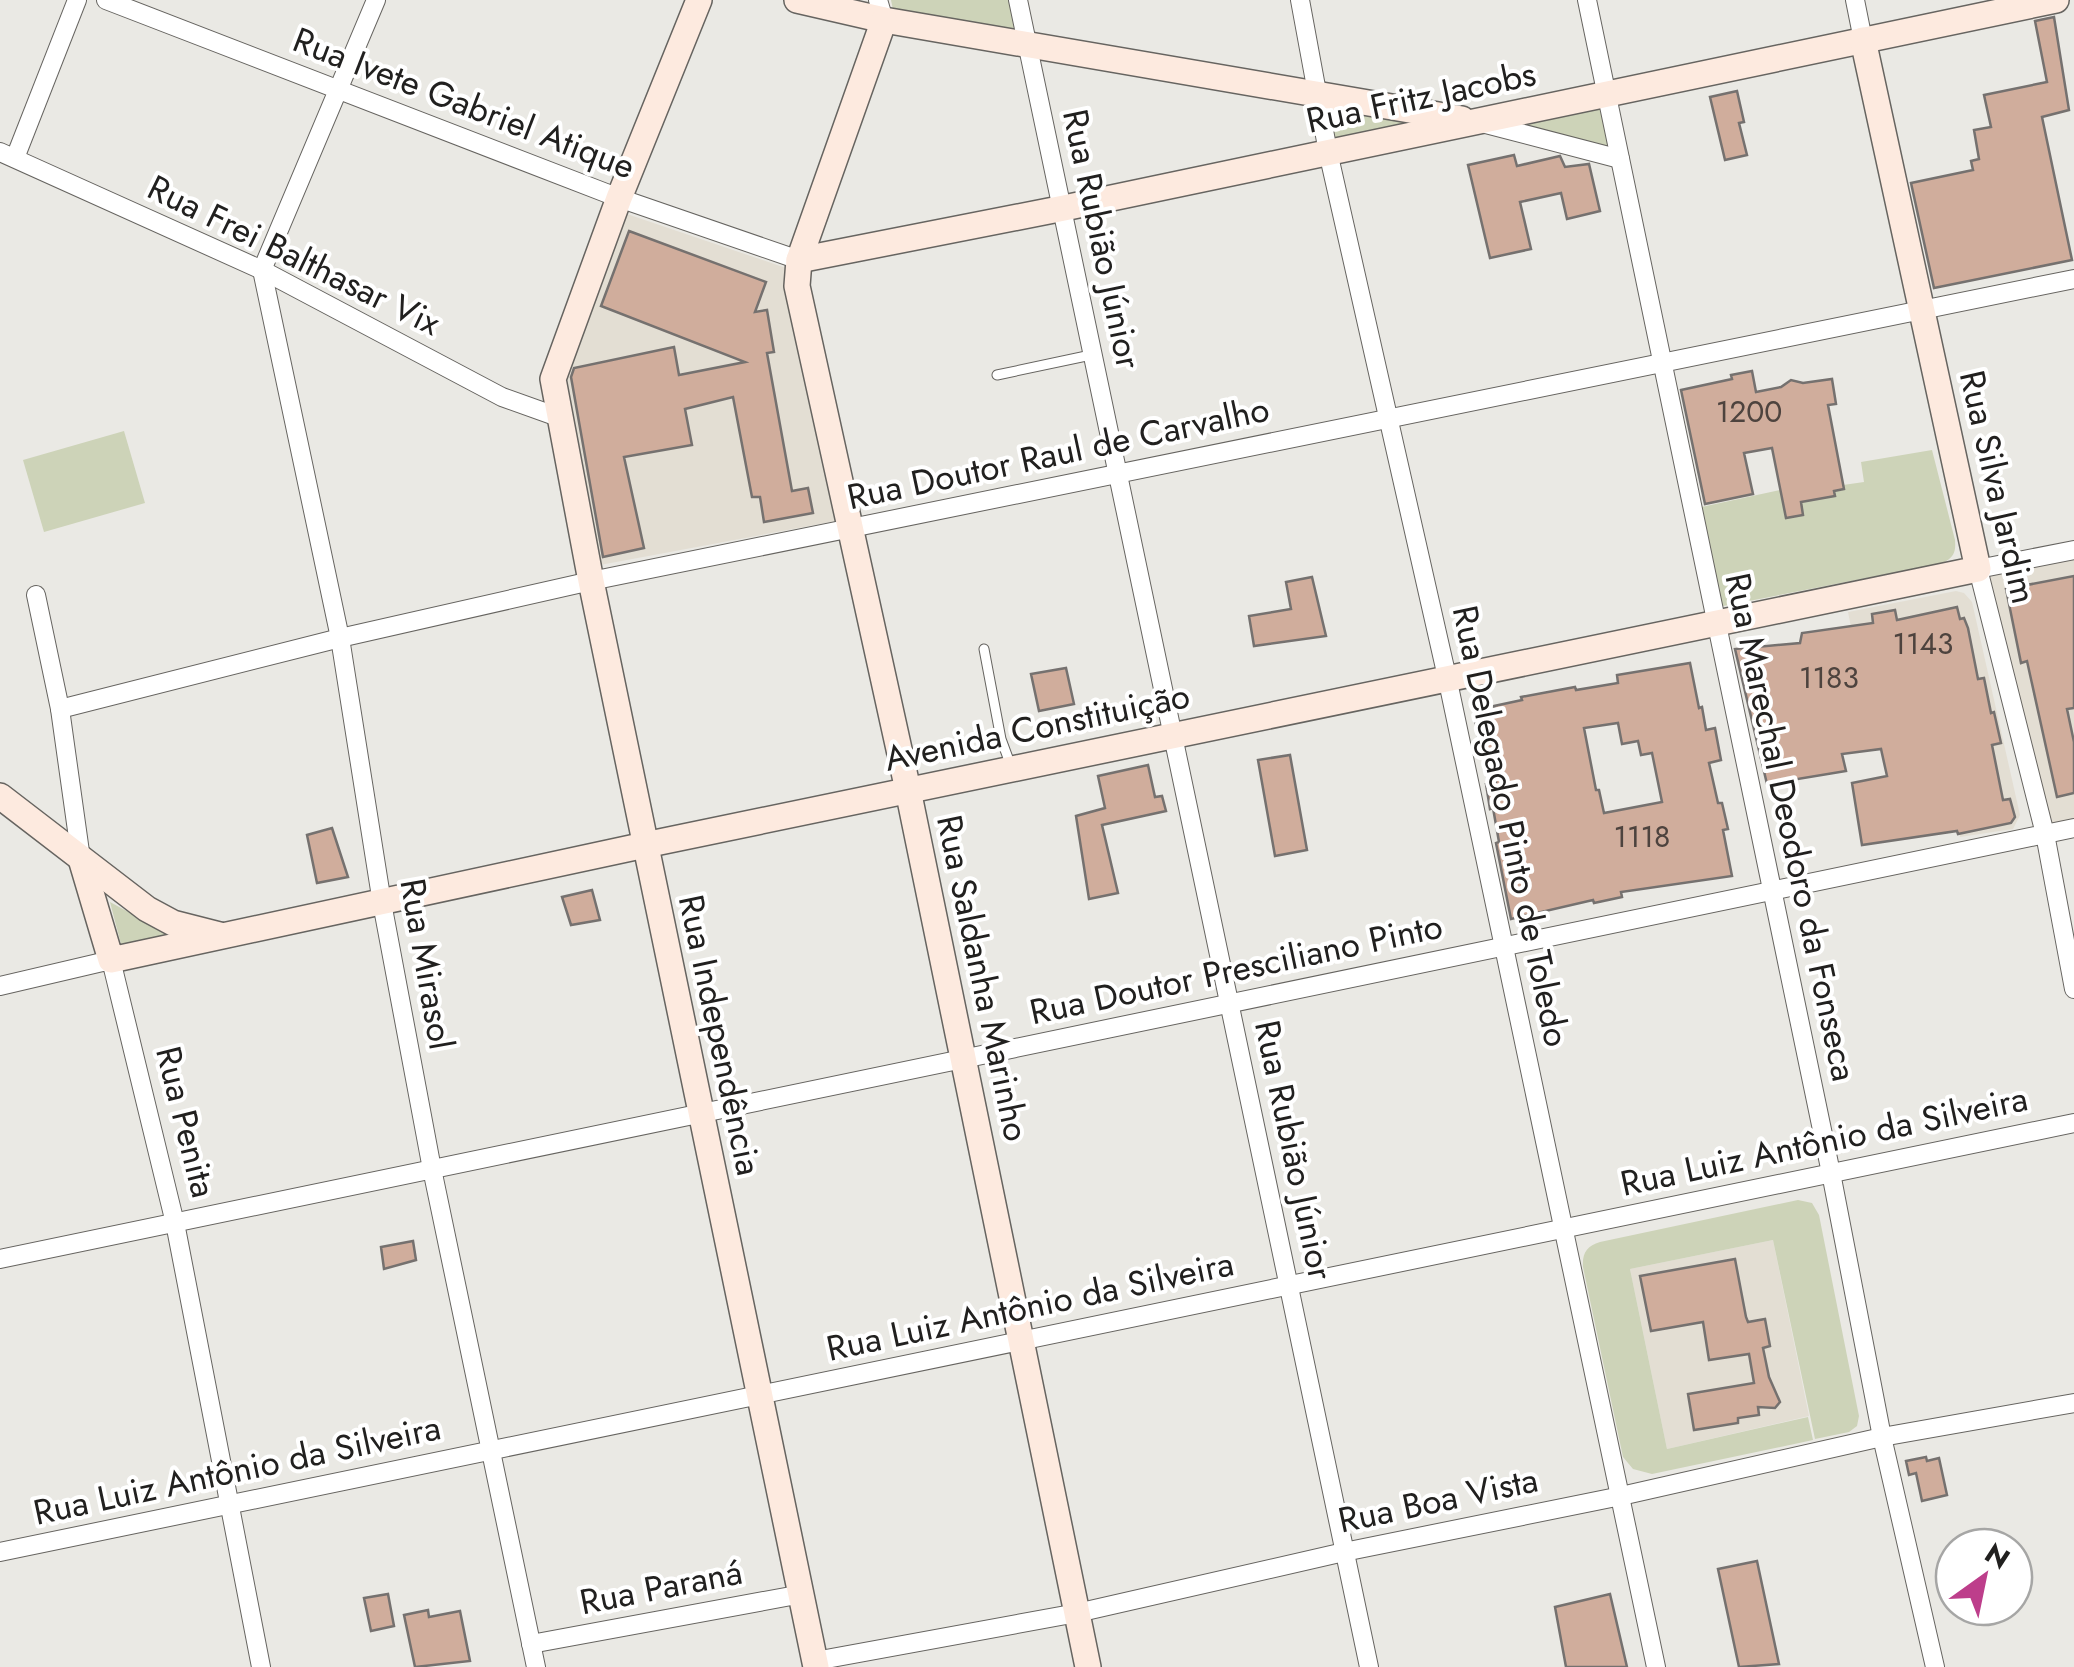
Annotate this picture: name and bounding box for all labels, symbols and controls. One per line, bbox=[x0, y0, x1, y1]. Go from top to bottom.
street label: Rua Ivete Gabriel Atique bbox=[286, 15, 642, 191]
street label: Rua Fritz Jacobs bbox=[1302, 48, 1540, 146]
street label: Rua Rubião Júnior bbox=[1050, 105, 1154, 373]
street label: Rua Frei Balthasar Vix bbox=[139, 162, 449, 348]
street label: Rua Silva Jardim bbox=[1947, 365, 2049, 609]
street label: Rua Doutor Raul de Carvalho bbox=[842, 384, 1274, 522]
house number: 1200 bbox=[1716, 390, 1782, 433]
street label: Rua Marechal Deodoro da Fonseca bbox=[1713, 568, 1869, 1086]
street label: Rua Delegado Pinto de Toledo bbox=[1440, 601, 1582, 1051]
house number: 1143 bbox=[1893, 622, 1953, 665]
house number: 1183 bbox=[1799, 656, 1859, 699]
street label: Avenida Constituição bbox=[880, 670, 1194, 784]
street label: Rua Saldanha Marinho bbox=[924, 810, 1042, 1146]
house number: 1118 bbox=[1614, 815, 1670, 858]
street label: Rua Mirasol bbox=[387, 875, 467, 1053]
street label: Rua Independência bbox=[666, 890, 774, 1180]
street label: Rua Doutor Presciliano Pinto bbox=[1025, 901, 1447, 1037]
street label: Rua Rubião Júnior bbox=[1242, 1016, 1346, 1284]
street label: Rua Penita bbox=[143, 1041, 229, 1203]
street label: Rua Luiz Antônio da Silveira bbox=[1616, 1073, 2032, 1209]
street label: Rua Luiz Antônio da Silveira bbox=[822, 1238, 1238, 1374]
street label: Rua Luiz Antônio da Silveira bbox=[29, 1402, 445, 1538]
street label: Rua Boa Vista bbox=[1334, 1454, 1542, 1546]
north arrow bbox=[1934, 1527, 2034, 1627]
text: N bbox=[1977, 1533, 2018, 1580]
street label: Rua Paraná bbox=[576, 1547, 746, 1627]

